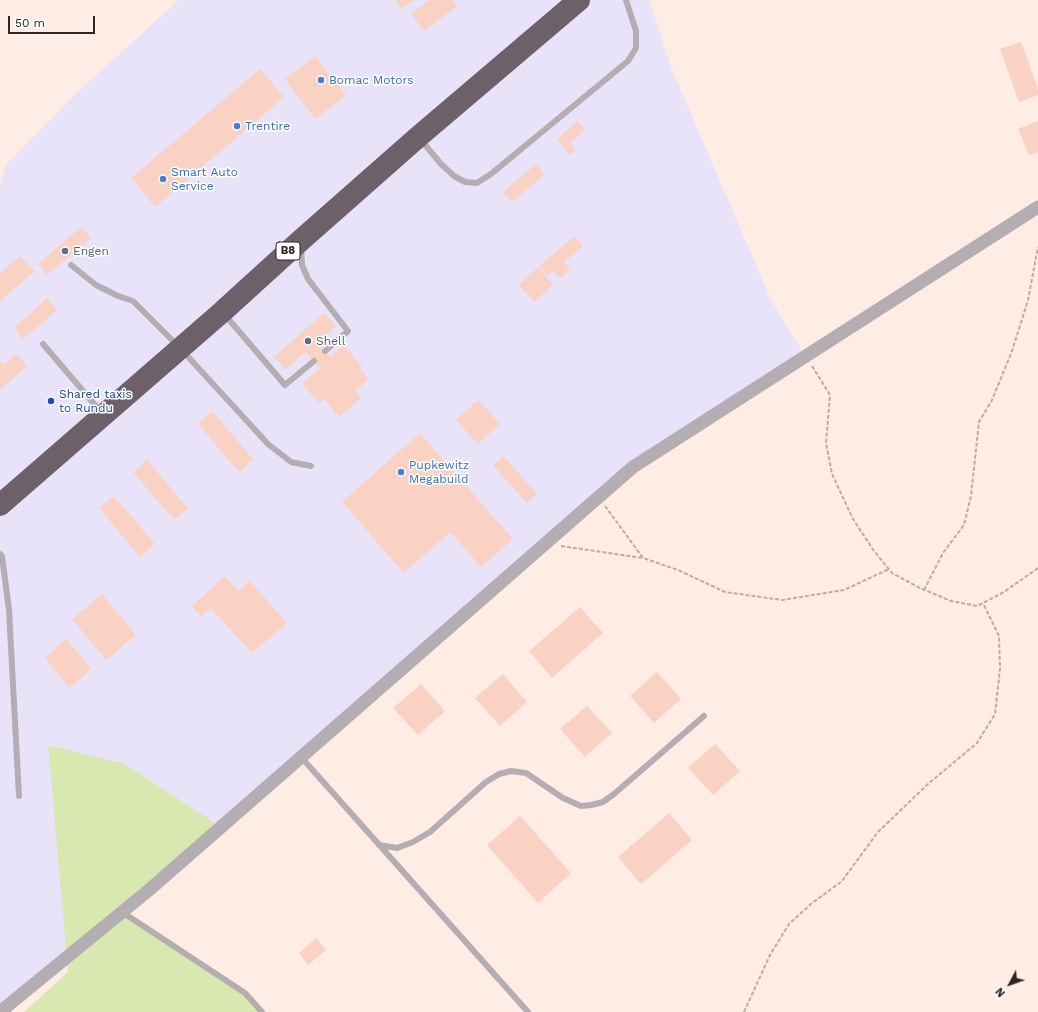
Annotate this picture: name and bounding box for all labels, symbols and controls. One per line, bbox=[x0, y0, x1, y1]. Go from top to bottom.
scale bar bbox=[10, 8, 97, 34]
text: 50 m bbox=[15, 16, 45, 30]
place label: Bomac Motors bbox=[329, 73, 414, 87]
marker: Bomac Motors bbox=[316, 75, 326, 85]
place label: Trentire bbox=[245, 119, 290, 133]
marker: Trentire bbox=[232, 121, 242, 131]
place label: Smart Auto Service bbox=[171, 165, 238, 193]
marker: Smart Auto Service bbox=[158, 174, 168, 184]
road number: B8 bbox=[276, 242, 300, 260]
place label: Engen bbox=[73, 244, 109, 258]
marker: Engen bbox=[60, 246, 70, 256]
place label: Shell bbox=[316, 334, 345, 348]
marker: Shell bbox=[303, 336, 313, 346]
place label: Shared taxis to Rundu bbox=[59, 387, 132, 415]
marker: Shared taxis to Rundu bbox=[46, 396, 56, 406]
place label: Pupkewitz Megabuild bbox=[409, 458, 469, 486]
marker: Pupkewitz Megabuild bbox=[396, 467, 406, 477]
north arrow bbox=[990, 964, 1030, 1004]
text: N bbox=[993, 985, 1008, 1000]

